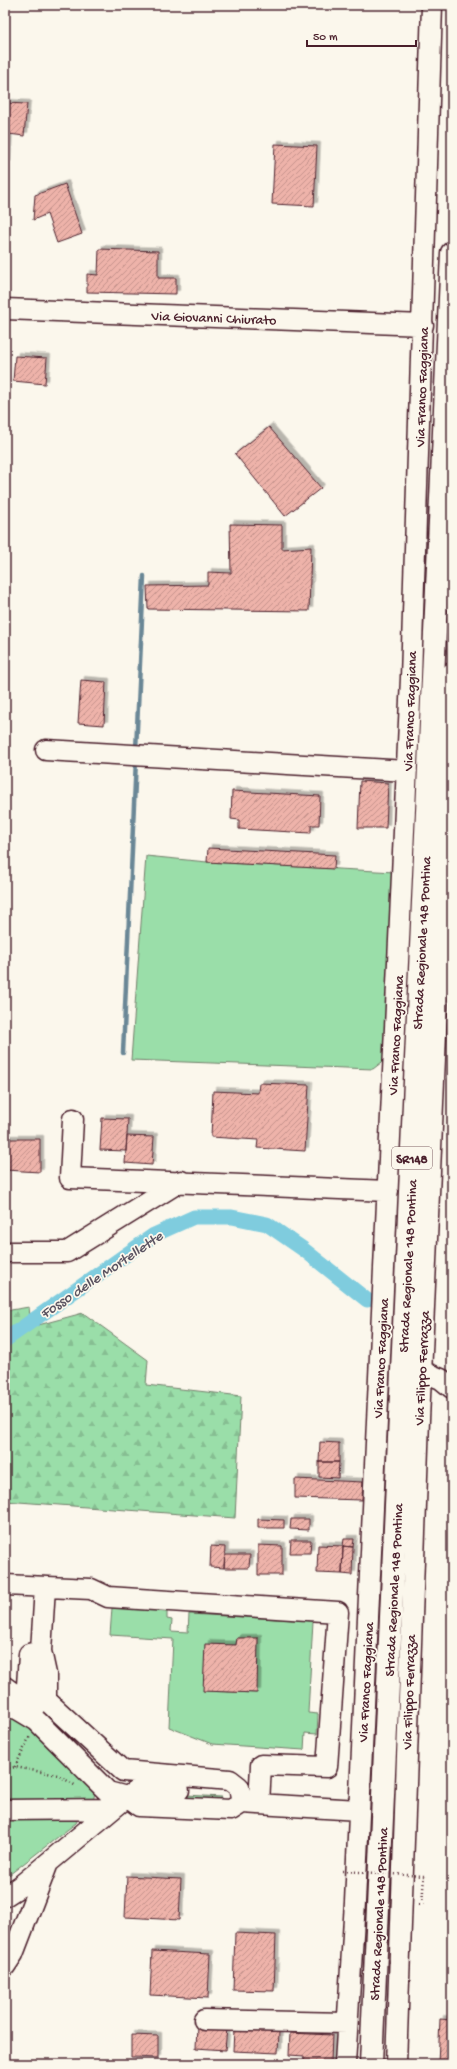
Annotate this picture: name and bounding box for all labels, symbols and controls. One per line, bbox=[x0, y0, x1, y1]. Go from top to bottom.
scale bar bbox=[307, 22, 416, 48]
text: 50 m bbox=[313, 31, 338, 45]
street label: Via Giovanni Chiurato bbox=[150, 309, 277, 330]
street label: Via Franco Faggiana bbox=[413, 326, 434, 448]
street label: Via Franco Faggiana bbox=[401, 650, 422, 772]
street label: Strada Regionale 148 Pontina bbox=[410, 855, 437, 1030]
street label: Via Franco Faggiana bbox=[386, 974, 409, 1096]
road number: SR148 bbox=[392, 1147, 432, 1169]
street label: Strada Regionale 148 Pontina bbox=[396, 1178, 423, 1353]
water label: Fosso delle Mortellette bbox=[37, 1227, 168, 1323]
street label: Via Franco Faggiana bbox=[371, 1297, 394, 1419]
street label: Via Filippo Ferrazza bbox=[412, 1309, 435, 1427]
street label: Strada Regionale 148 Pontina bbox=[382, 1502, 409, 1677]
street label: Via Franco Faggiana bbox=[356, 1621, 379, 1743]
street label: Via Filippo Ferrazza bbox=[400, 1633, 421, 1751]
street label: Strada Regionale 148 Pontina bbox=[367, 1826, 394, 2001]

